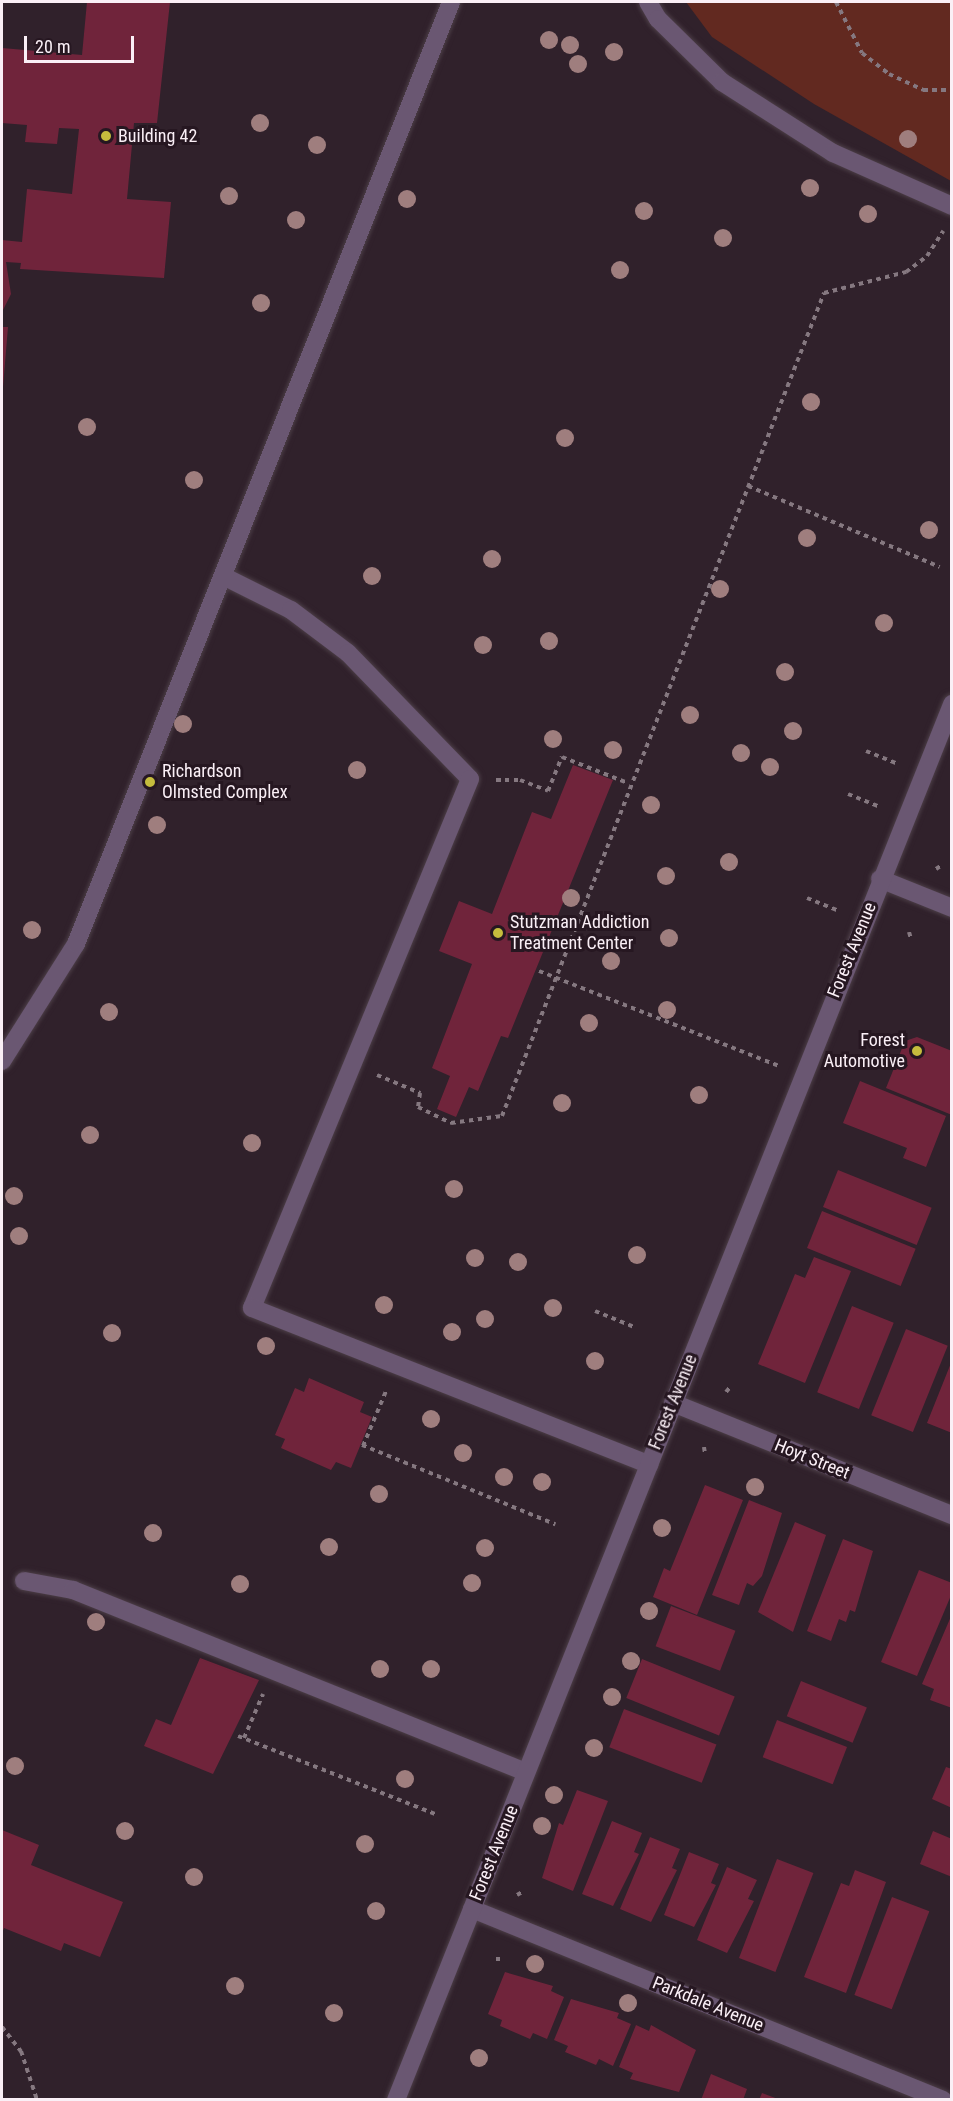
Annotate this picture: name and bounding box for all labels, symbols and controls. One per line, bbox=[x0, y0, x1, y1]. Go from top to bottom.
scale bar bbox=[27, 24, 136, 62]
text: 20 m bbox=[35, 36, 70, 57]
place label: Building 42 bbox=[118, 125, 197, 147]
marker: Building 42 bbox=[99, 129, 113, 143]
place label: Richardson Olmsted Complex bbox=[162, 761, 288, 804]
marker: Richardson Olmsted Complex bbox=[143, 775, 157, 789]
street label: Forest Avenue bbox=[823, 899, 881, 1001]
place label: Stutzman Addiction Treatment Center bbox=[510, 912, 650, 954]
marker: Stutzman Addiction Treatment Center bbox=[491, 926, 505, 940]
place label: Forest Automotive bbox=[824, 1030, 905, 1072]
marker: Forest Automotive bbox=[910, 1044, 924, 1058]
street label: Forest Avenue bbox=[644, 1351, 702, 1453]
street label: Hoyt Street bbox=[771, 1434, 853, 1484]
street label: Forest Avenue bbox=[465, 1802, 523, 1904]
street label: Parkdale Avenue bbox=[649, 1972, 767, 2036]

